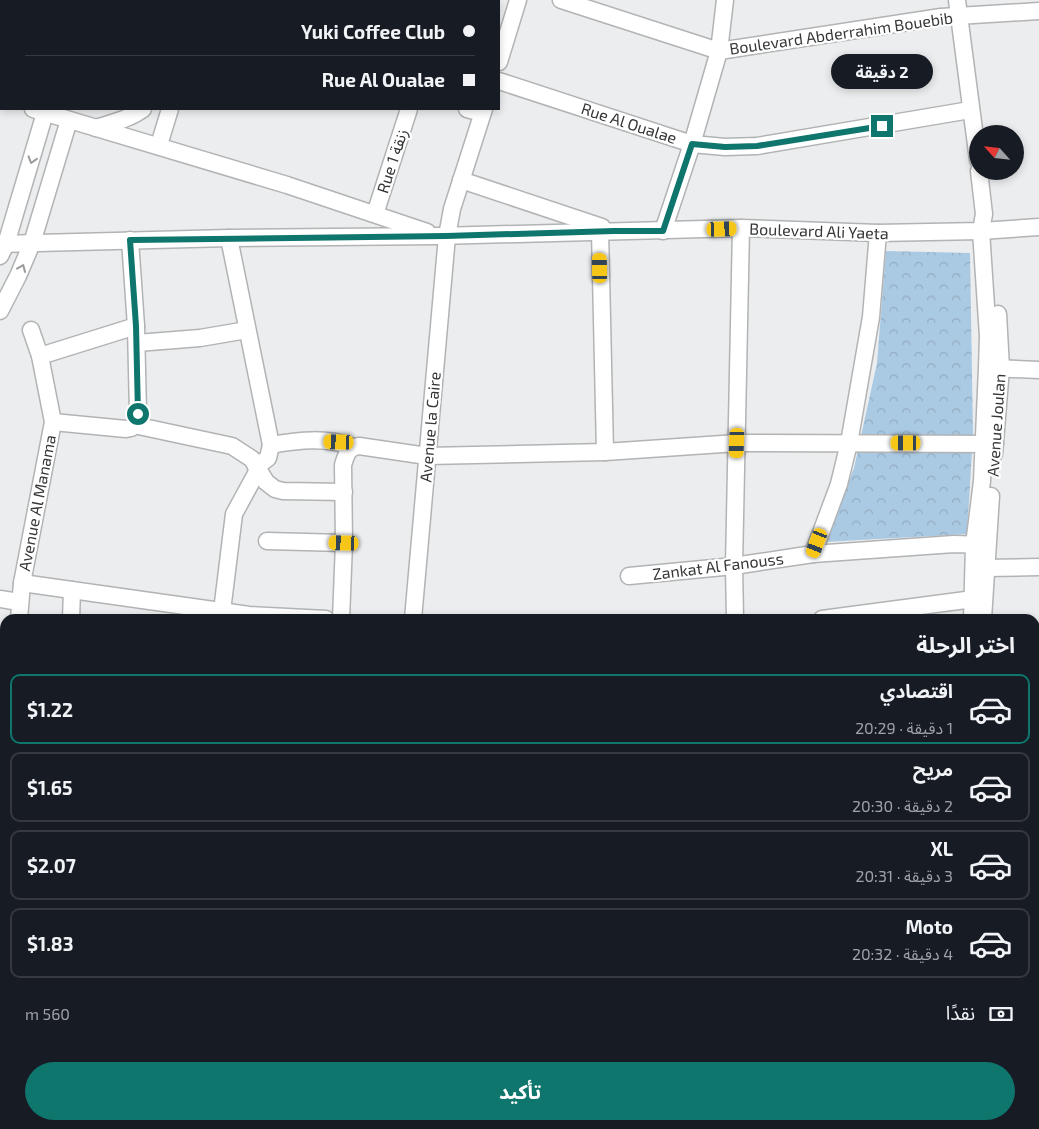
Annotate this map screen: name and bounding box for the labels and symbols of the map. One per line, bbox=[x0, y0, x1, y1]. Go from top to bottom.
street label: Boulevard Abderrahim Bouebib bbox=[728, 7, 954, 58]
callout: 2 دقيقة bbox=[831, 54, 933, 88]
street label: Rue Al Oualae bbox=[579, 98, 679, 147]
route end bbox=[871, 115, 893, 137]
north arrow bbox=[969, 125, 1024, 180]
street label: Rue 1 زنقة bbox=[372, 126, 412, 196]
one-way arrow bbox=[27, 155, 37, 163]
street label: Boulevard Ali Yaeta bbox=[749, 219, 889, 242]
car bbox=[706, 221, 737, 237]
car bbox=[592, 253, 607, 283]
one-way arrow bbox=[16, 264, 26, 273]
street label: Avenue la Caire bbox=[415, 371, 444, 483]
street label: Avenue Joulan bbox=[982, 373, 1009, 477]
route start bbox=[127, 403, 149, 425]
car bbox=[728, 428, 745, 458]
street label: Avenue Al Manama bbox=[14, 433, 59, 573]
car bbox=[323, 434, 354, 450]
car bbox=[891, 436, 921, 451]
car bbox=[804, 526, 829, 560]
car bbox=[328, 535, 359, 551]
street label: Zankat Al Fanouss bbox=[651, 548, 785, 583]

